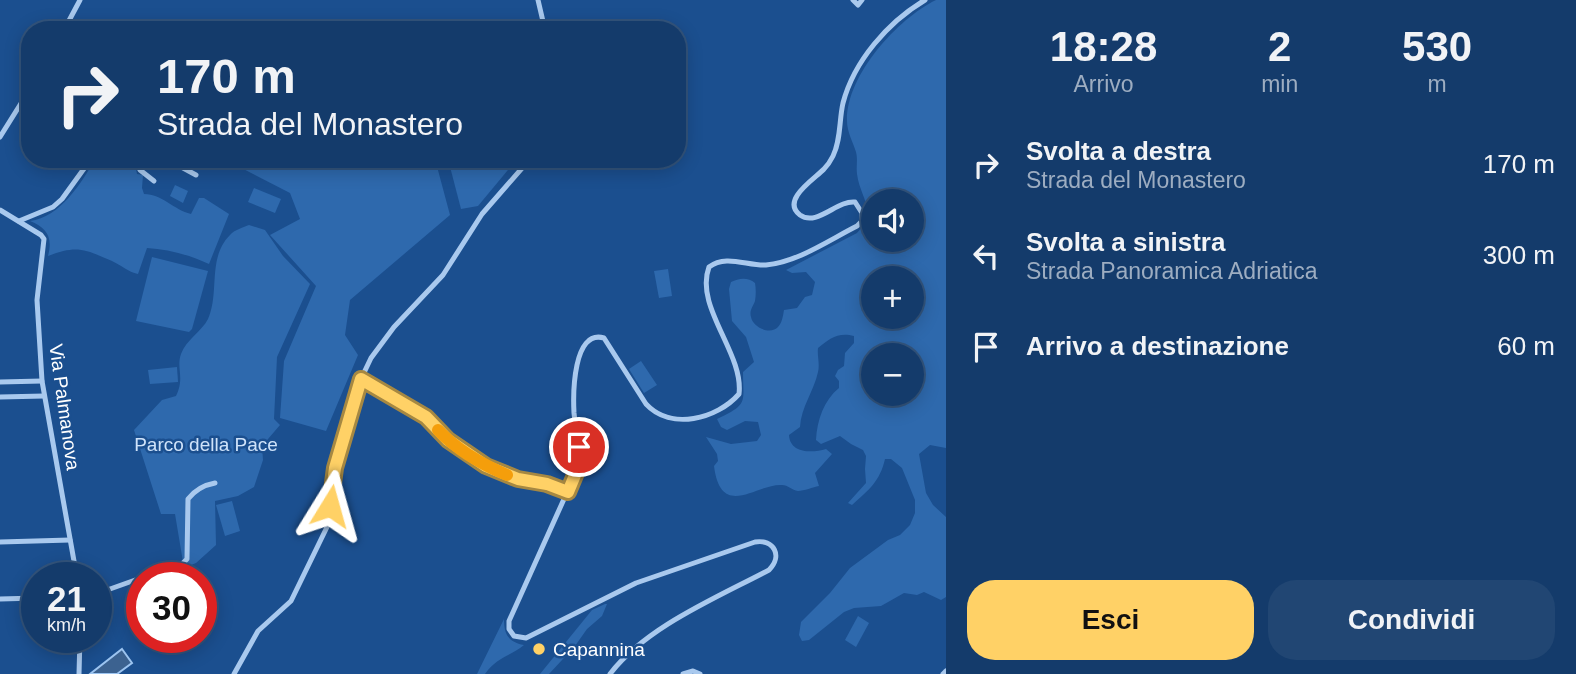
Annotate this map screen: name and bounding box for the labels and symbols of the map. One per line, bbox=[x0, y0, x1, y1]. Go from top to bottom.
street label: Via Palmanova bbox=[45, 343, 84, 472]
pin bbox=[549, 417, 609, 477]
park label: Parco della Pace bbox=[134, 434, 278, 455]
position arrow bbox=[293, 469, 367, 543]
speed limit sign: 30 bbox=[126, 562, 217, 653]
place label: Capannina bbox=[553, 639, 645, 660]
marker: Capannina bbox=[531, 641, 547, 657]

